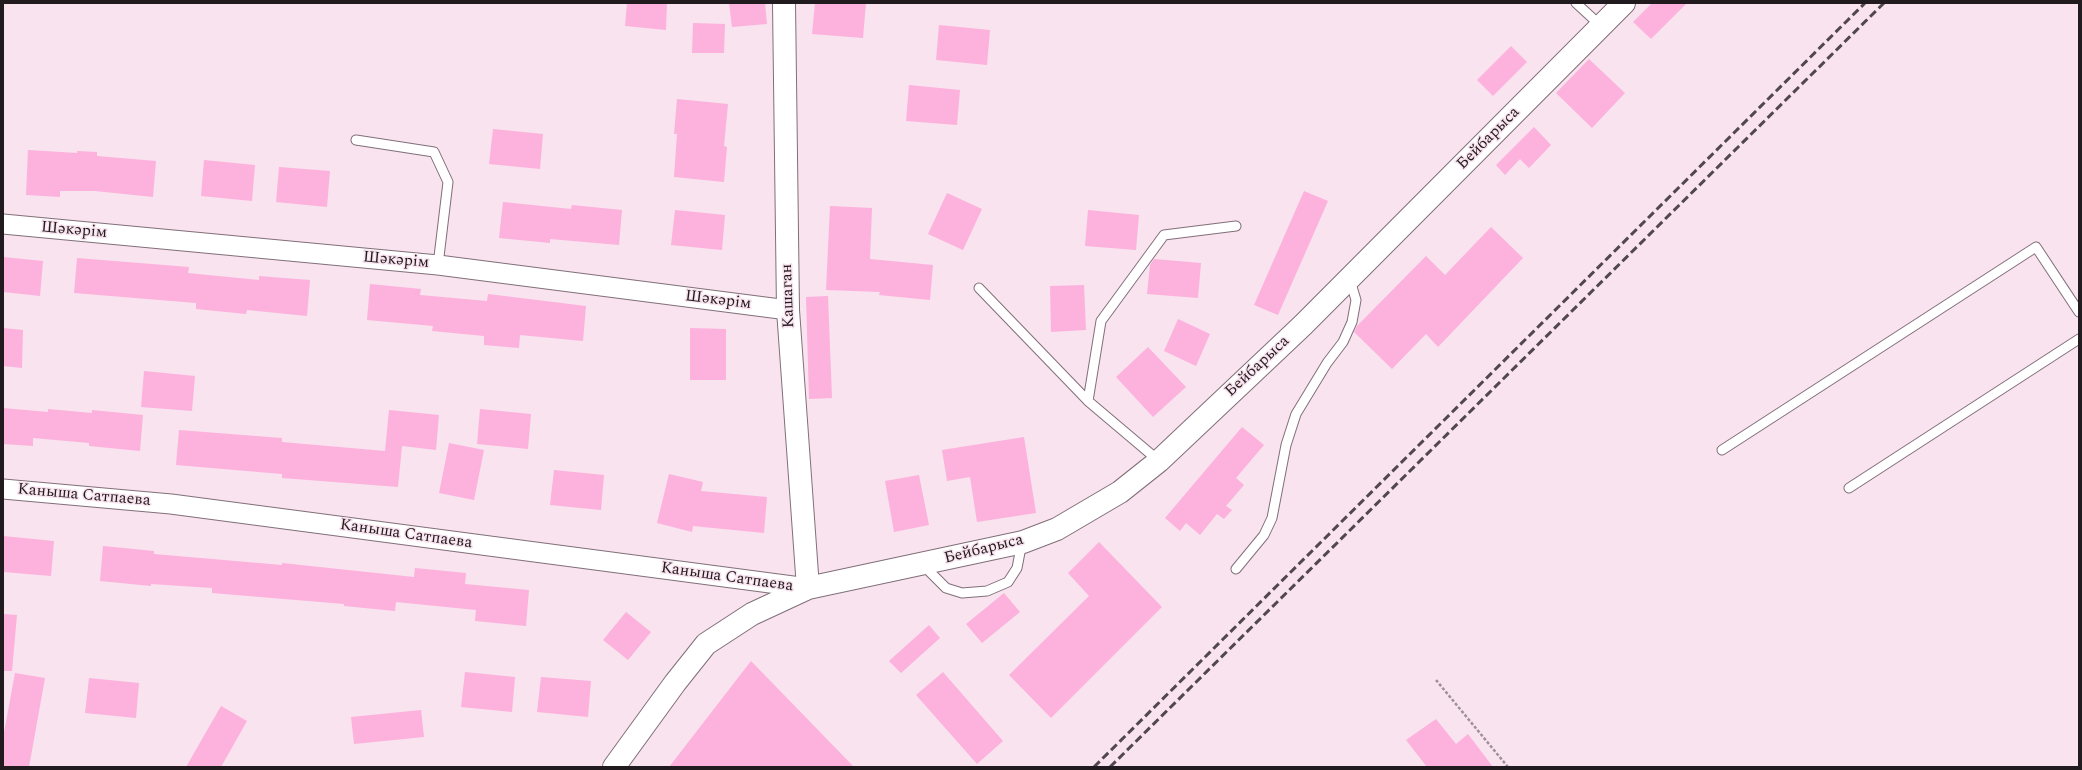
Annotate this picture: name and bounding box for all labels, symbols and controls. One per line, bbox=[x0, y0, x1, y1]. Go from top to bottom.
street label: Бейбарыса bbox=[1454, 104, 1524, 174]
street label: Шәкәрім bbox=[40, 219, 108, 243]
street label: Шәкәрім bbox=[362, 249, 430, 273]
street label: Кашаган bbox=[778, 264, 800, 328]
street label: Шәкәрім bbox=[684, 287, 752, 315]
street label: Бейбарыса bbox=[1222, 332, 1294, 402]
street label: Каныша Сатпаева bbox=[17, 481, 151, 511]
street label: Каныша Сатпаева bbox=[339, 516, 473, 554]
street label: Бейбарыса bbox=[942, 531, 1026, 569]
street label: Каныша Сатпаева bbox=[660, 559, 794, 597]

